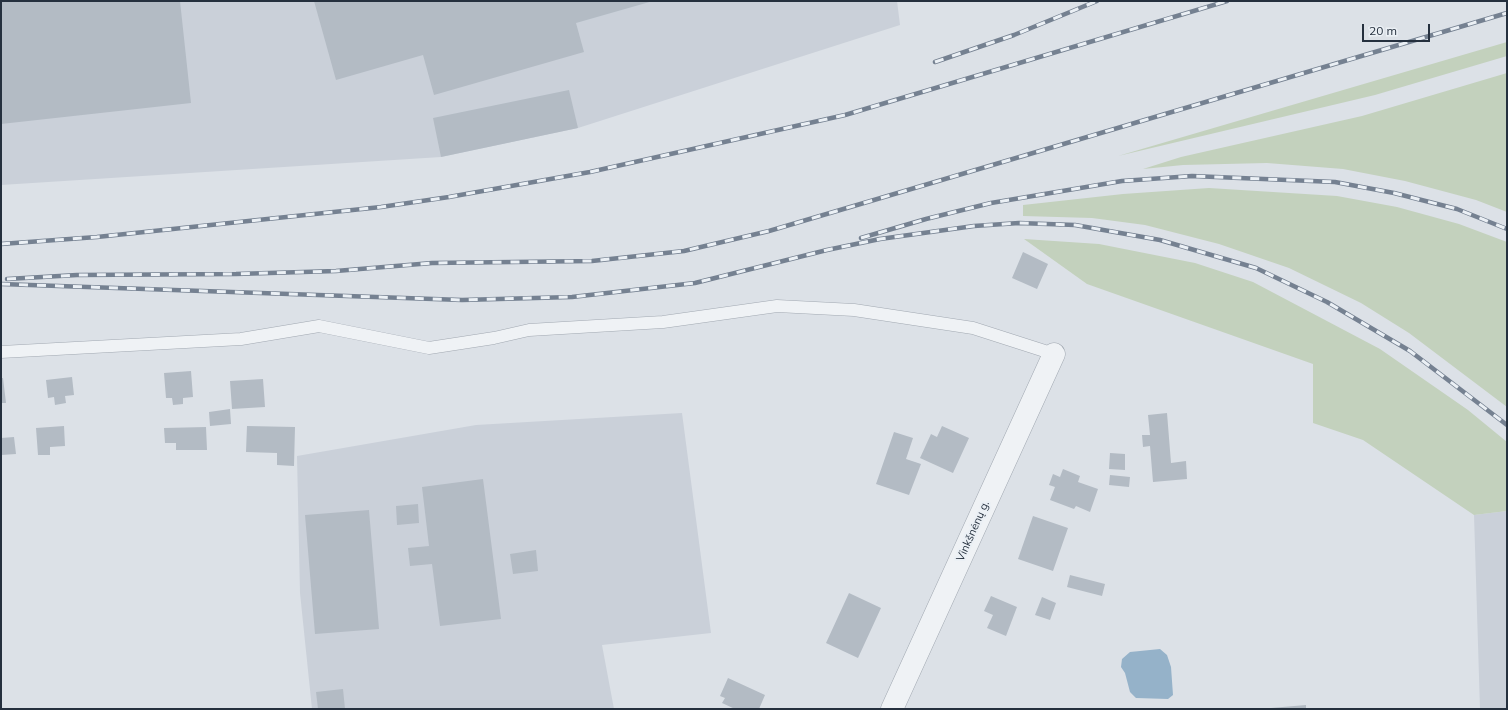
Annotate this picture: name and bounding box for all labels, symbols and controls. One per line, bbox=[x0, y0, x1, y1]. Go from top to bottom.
scale bar bbox=[1364, 16, 1432, 42]
text: 20 m bbox=[1369, 23, 1397, 38]
street label: Vinkšnėnų g. bbox=[954, 499, 992, 563]

